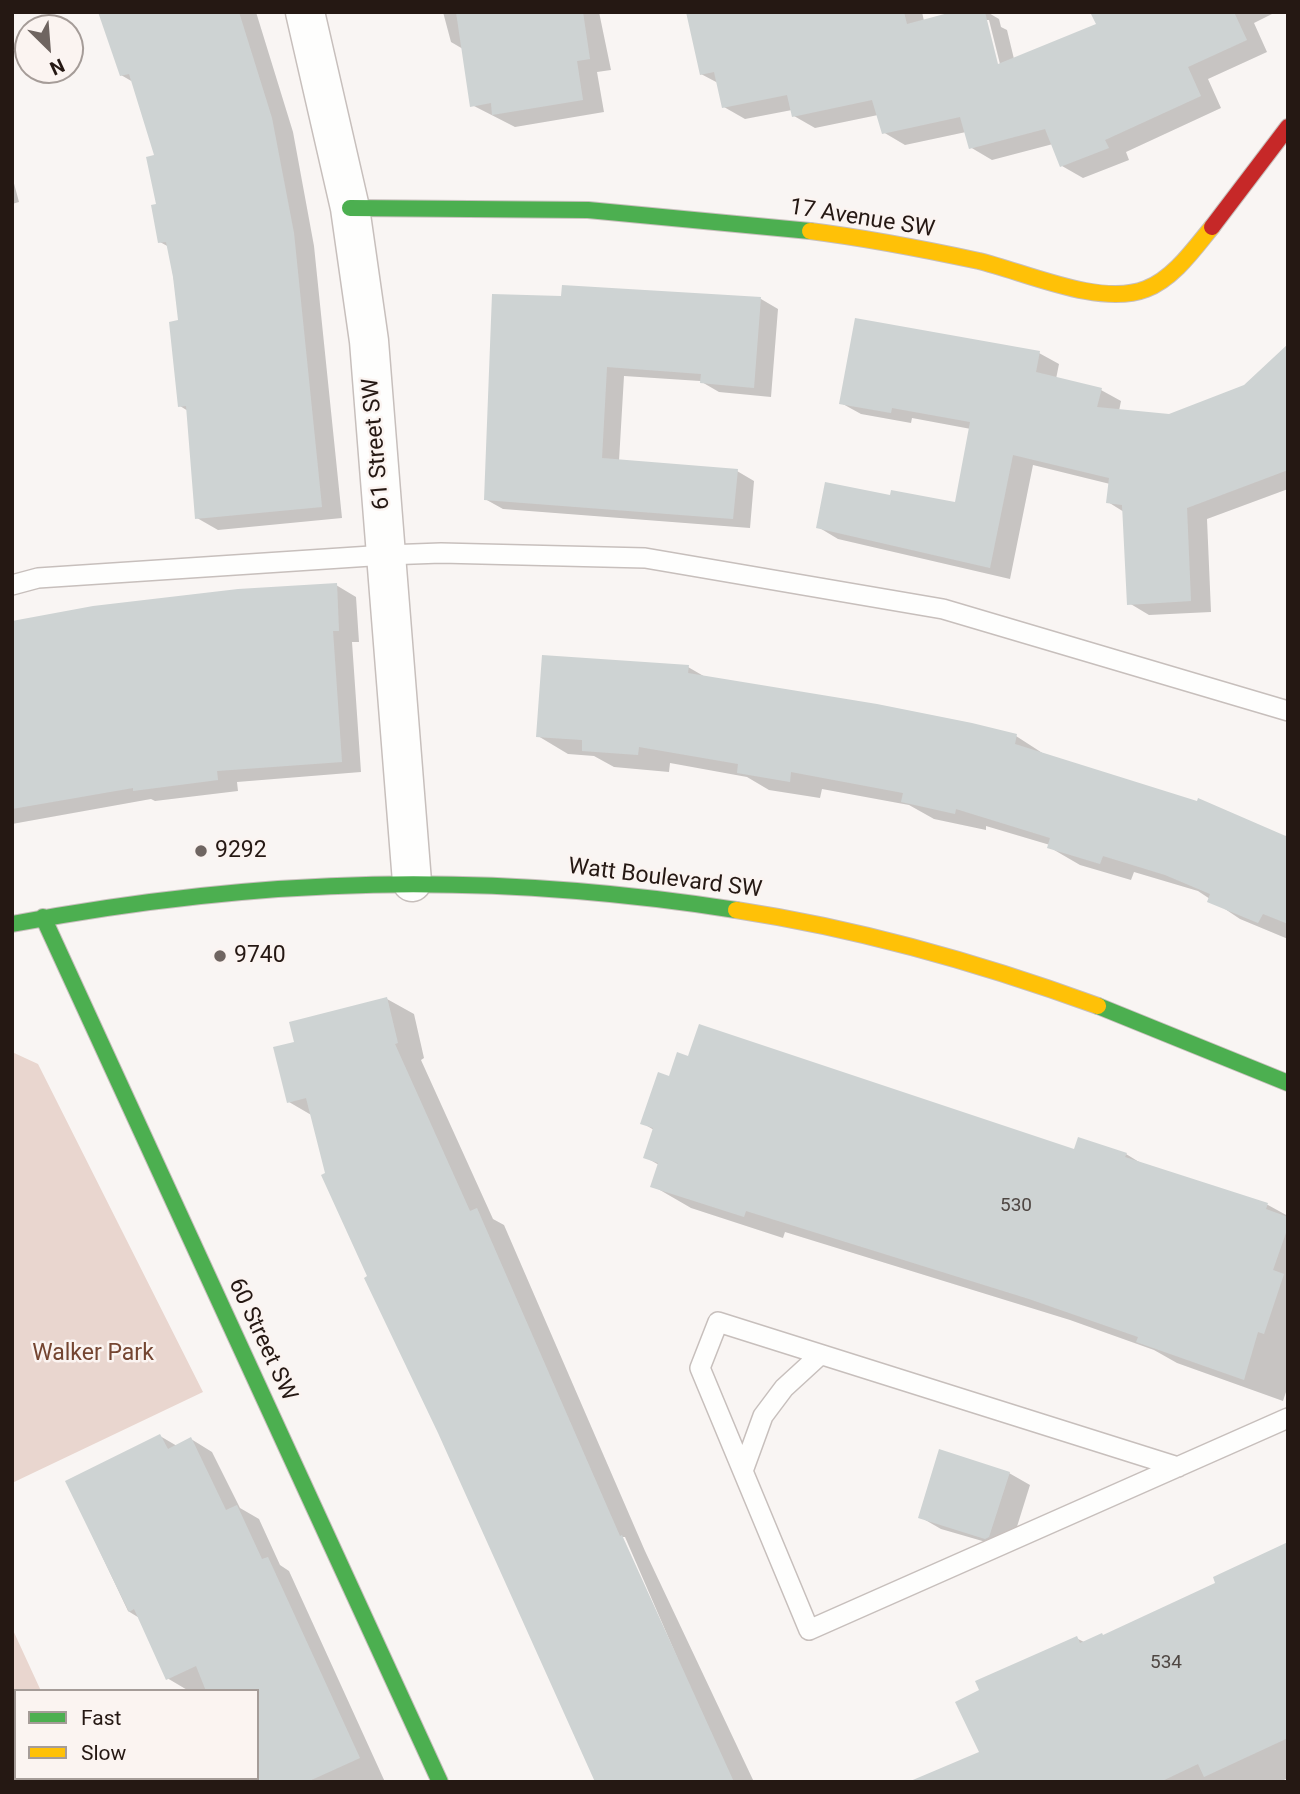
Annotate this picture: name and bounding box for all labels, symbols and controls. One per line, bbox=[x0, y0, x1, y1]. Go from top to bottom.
north arrow bbox=[14, 14, 84, 84]
text: N bbox=[46, 53, 68, 80]
street label: 17 Avenue SW bbox=[787, 194, 937, 244]
street label: 61 Street SW bbox=[358, 377, 396, 511]
place label: 9292 bbox=[215, 837, 267, 865]
marker: 9292 bbox=[193, 843, 209, 859]
street label: Watt Boulevard SW bbox=[567, 853, 763, 905]
place label: 9740 bbox=[234, 942, 286, 970]
marker: 9740 bbox=[212, 948, 228, 964]
house number: 530 bbox=[1000, 1195, 1032, 1217]
street label: 60 Street SW bbox=[222, 1274, 302, 1406]
park label: Walker Park bbox=[32, 1340, 154, 1368]
house number: 534 bbox=[1150, 1652, 1182, 1674]
legend bbox=[14, 1689, 259, 1780]
text: Fast bbox=[81, 1706, 121, 1730]
text: Slow bbox=[81, 1741, 126, 1765]

